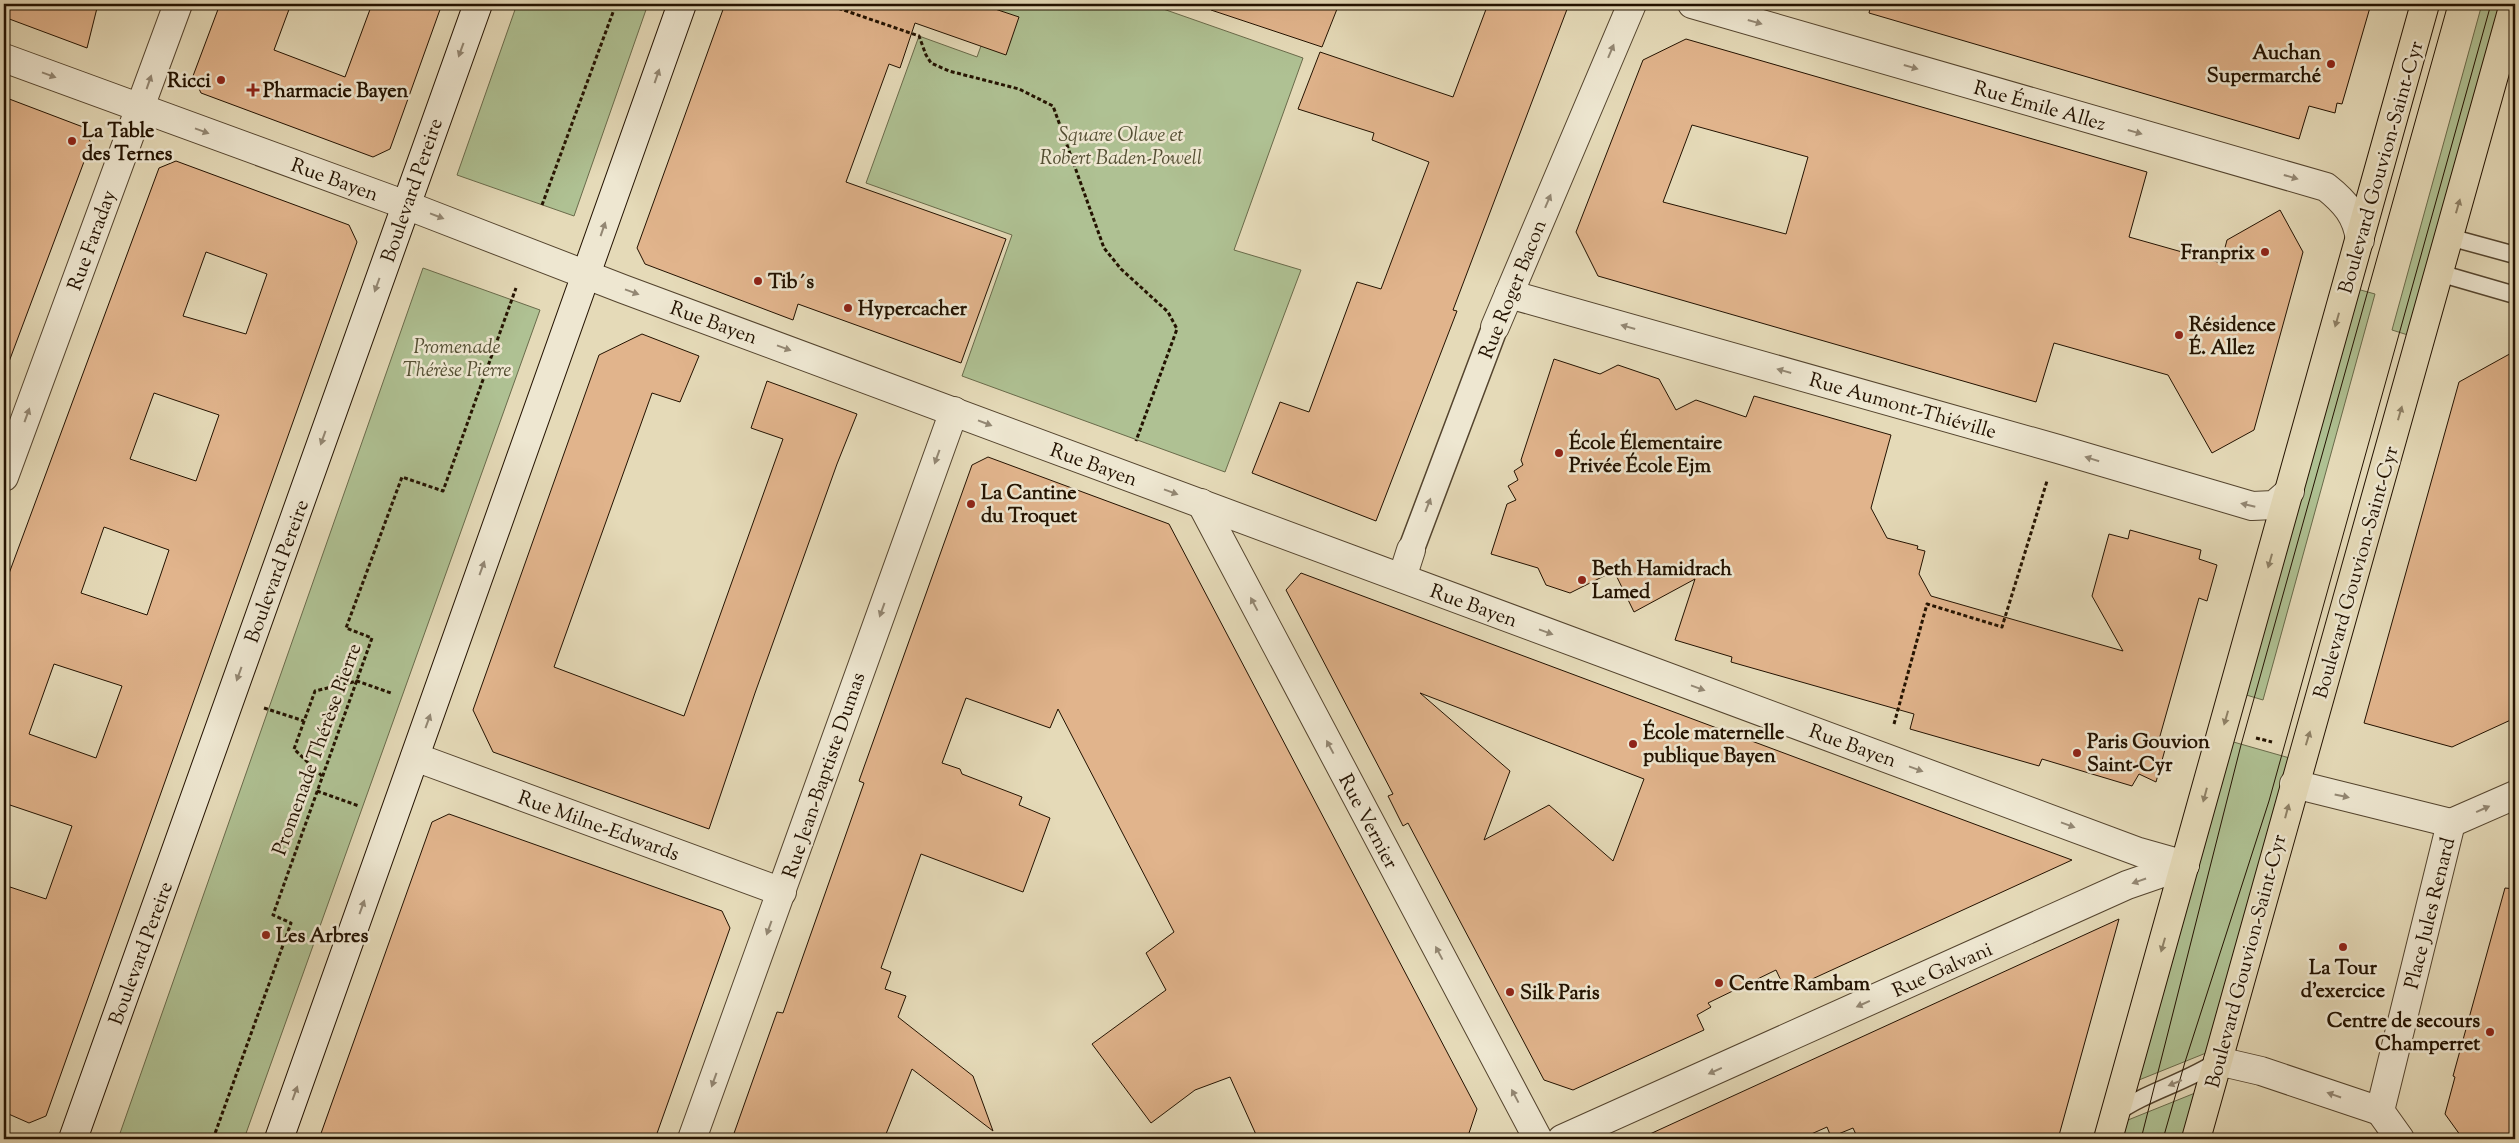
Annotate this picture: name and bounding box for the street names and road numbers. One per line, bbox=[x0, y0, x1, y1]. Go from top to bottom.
street label: Boulevard Gouvion-Saint-Cyr bbox=[2332, 38, 2433, 297]
street label: Rue Émile Allez bbox=[1970, 74, 2109, 140]
street label: Boulevard Pereire bbox=[375, 115, 452, 267]
street label: Rue Bayen bbox=[286, 152, 382, 211]
street label: Rue Faraday bbox=[62, 186, 125, 295]
street label: Rue Roger Bacon bbox=[1473, 216, 1555, 364]
street label: Rue Bayen bbox=[665, 295, 761, 354]
street label: Rue Aumont-Thiéville bbox=[1805, 367, 1999, 448]
street label: Rue Bayen bbox=[1045, 437, 1141, 496]
street label: Boulevard Gouvion-Saint-Cyr bbox=[2307, 443, 2408, 702]
street label: Boulevard Pereire bbox=[239, 496, 318, 648]
street label: Rue Bayen bbox=[1425, 578, 1521, 637]
street label: Promenade Thérèse Pierre bbox=[266, 640, 370, 860]
street label: Rue Jean-Baptiste Dumas bbox=[776, 669, 874, 883]
street label: Rue Bayen bbox=[1804, 718, 1900, 777]
street label: Rue Vernier bbox=[1330, 769, 1404, 875]
street label: Rue Milne-Edwards bbox=[513, 785, 683, 870]
street label: Boulevard Gouvion-Saint-Cyr bbox=[2200, 831, 2295, 1092]
street label: Place Jules Renard bbox=[2399, 835, 2464, 992]
street label: Boulevard Pereire bbox=[103, 878, 182, 1030]
street label: Rue Galvani bbox=[1888, 936, 1998, 1006]

